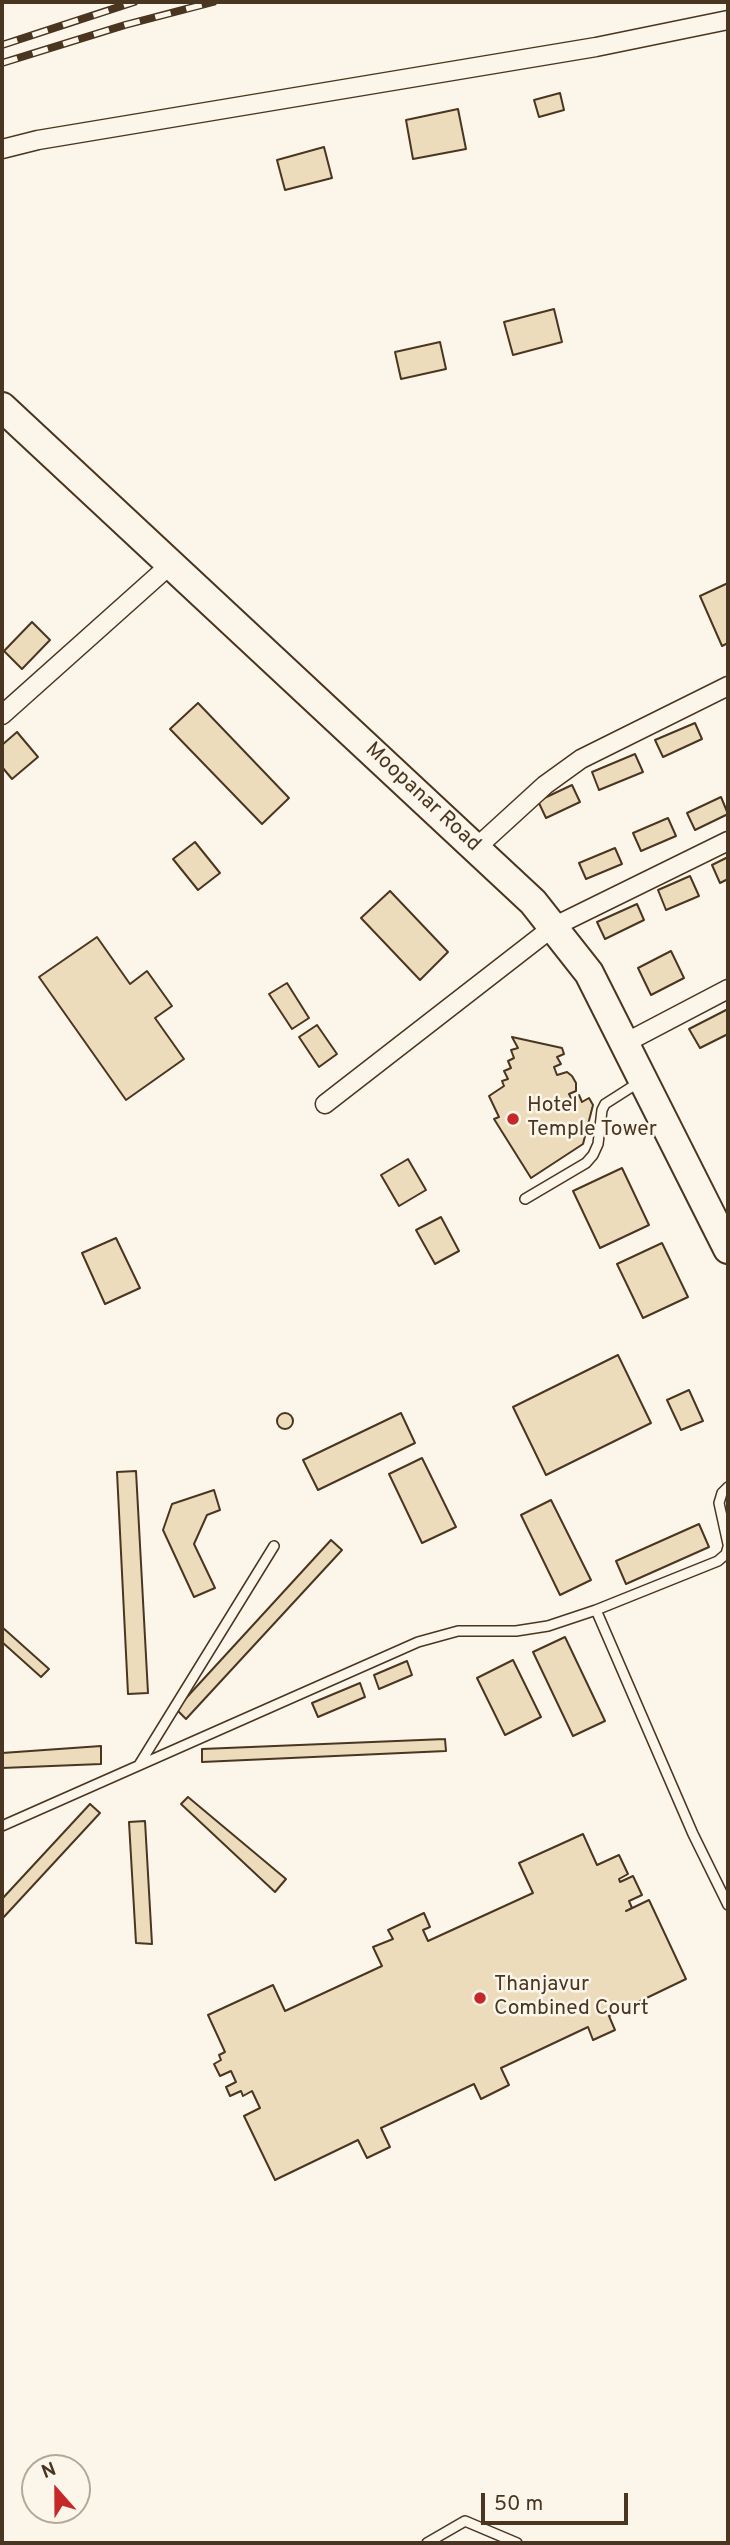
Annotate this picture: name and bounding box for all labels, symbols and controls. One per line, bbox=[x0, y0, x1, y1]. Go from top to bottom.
street label: Moopanar Road bbox=[359, 738, 485, 858]
place label: Hotel Temple Tower bbox=[527, 1094, 657, 1144]
marker: Hotel Temple Tower bbox=[505, 1111, 521, 1127]
place label: Thanjavur Combined Court bbox=[494, 1973, 649, 2023]
marker: Thanjavur Combined Court bbox=[472, 1990, 488, 2006]
north arrow bbox=[21, 2454, 91, 2524]
text: N bbox=[39, 2458, 60, 2485]
scale bar bbox=[485, 2478, 632, 2522]
text: 50 m bbox=[494, 2491, 543, 2518]

